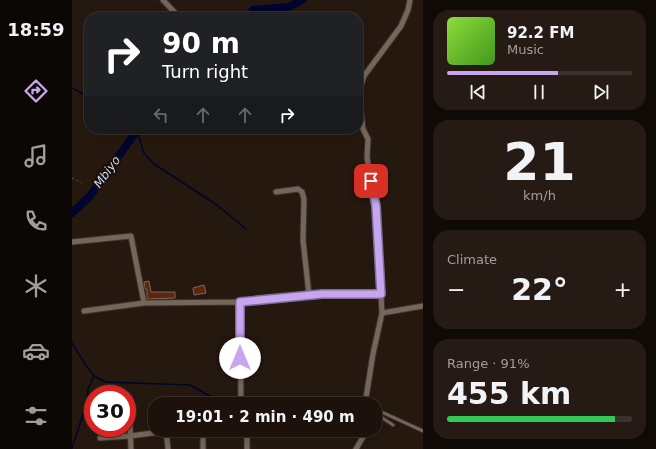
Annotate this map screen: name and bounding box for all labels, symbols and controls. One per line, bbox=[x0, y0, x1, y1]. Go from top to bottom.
text: 18:59 bbox=[7, 19, 65, 40]
text: 92.2 FM bbox=[507, 24, 574, 42]
text: 90 m bbox=[162, 27, 240, 60]
icon: right bbox=[96, 28, 148, 80]
text: Music bbox=[507, 42, 544, 57]
text: Turn right bbox=[162, 61, 248, 82]
icon: directions bbox=[22, 77, 50, 105]
icon: previous bbox=[467, 81, 489, 103]
icon: pause bbox=[528, 81, 550, 103]
icon: next bbox=[590, 81, 612, 103]
icon: left bbox=[150, 104, 172, 126]
icon: ahead bbox=[192, 104, 214, 126]
icon: ahead bbox=[234, 104, 256, 126]
icon: right bbox=[276, 104, 298, 126]
text: 21 bbox=[503, 132, 576, 192]
icon: music bbox=[22, 142, 50, 170]
water label: Mbiyo bbox=[91, 153, 123, 191]
pin bbox=[354, 164, 388, 198]
icon: arrive bbox=[360, 170, 382, 192]
text: km/h bbox=[523, 188, 556, 203]
icon: phone bbox=[22, 207, 50, 235]
text: Climate bbox=[447, 252, 497, 267]
icon: climate bbox=[22, 272, 50, 300]
text: 22° bbox=[511, 272, 568, 307]
text: − bbox=[447, 277, 465, 302]
text: + bbox=[614, 277, 632, 302]
icon: car bbox=[22, 337, 50, 365]
position arrow bbox=[219, 337, 261, 379]
text: Range · 91% bbox=[447, 356, 530, 371]
text: 455 km bbox=[447, 376, 571, 411]
speed limit sign: 30 bbox=[84, 385, 136, 437]
icon: filters bbox=[22, 402, 50, 430]
text: 19:01 · 2 min · 490 m bbox=[175, 408, 355, 426]

